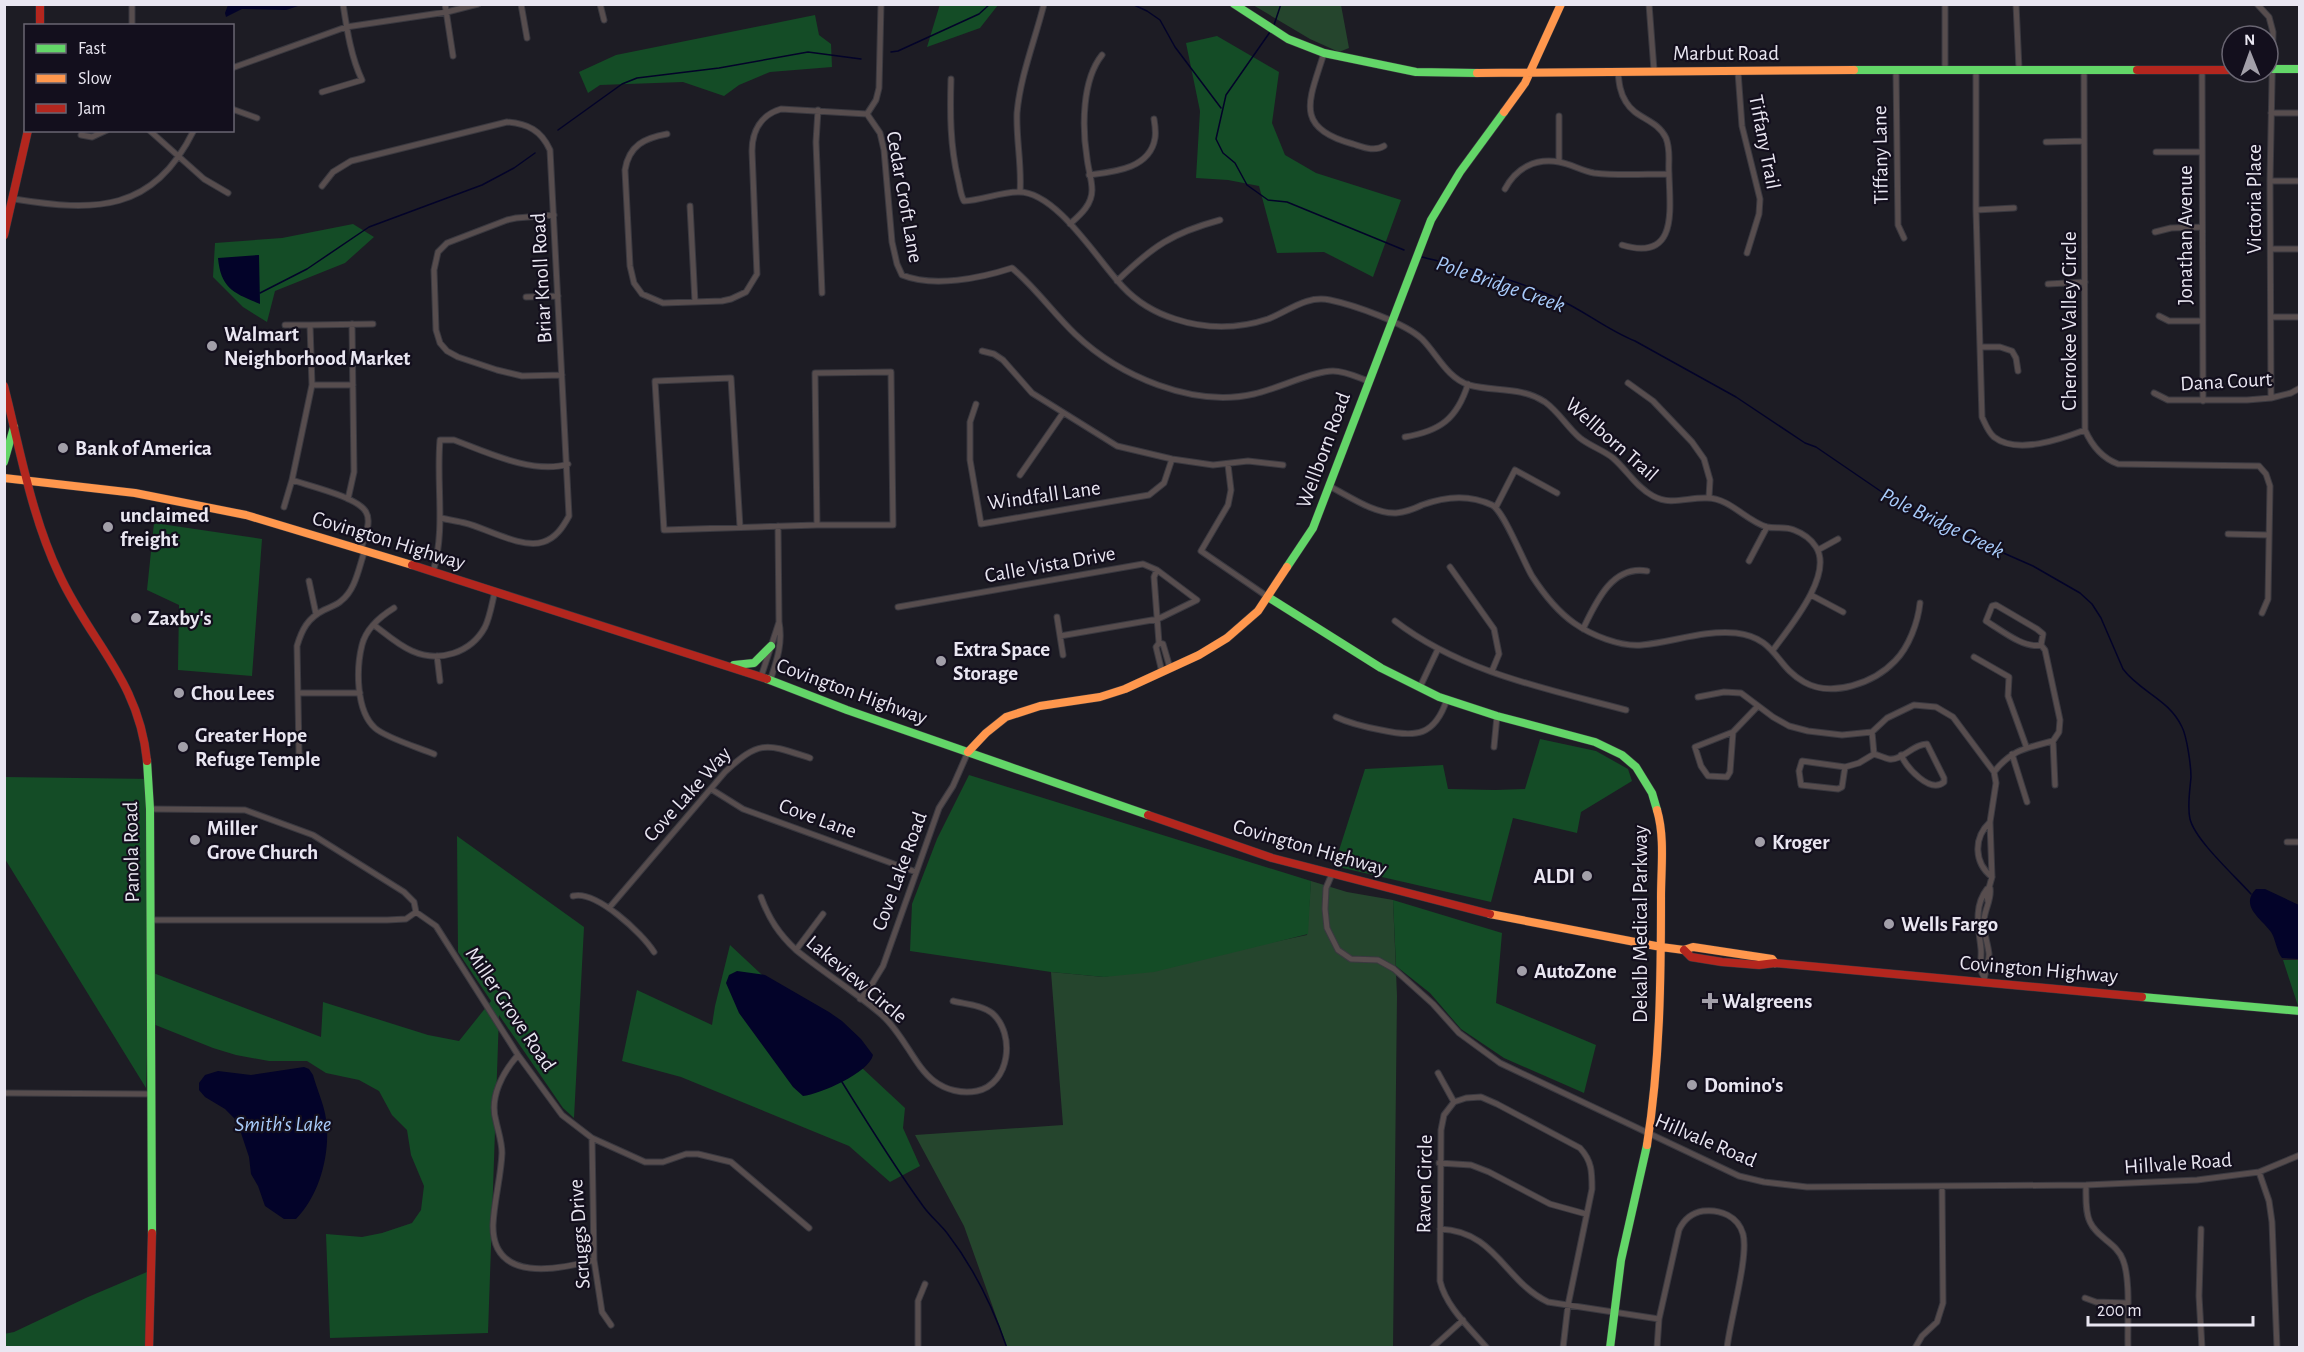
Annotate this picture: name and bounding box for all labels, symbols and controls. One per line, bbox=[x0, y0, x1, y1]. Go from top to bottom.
legend bbox=[24, 24, 234, 132]
north arrow bbox=[2220, 24, 2280, 84]
text: N bbox=[2244, 32, 2255, 48]
text: Fast bbox=[78, 40, 106, 58]
street label: Marbut Road bbox=[1673, 43, 1779, 64]
text: Slow bbox=[78, 70, 111, 88]
street label: Tiffany Trail bbox=[1745, 93, 1784, 191]
text: Jam bbox=[78, 100, 106, 118]
street label: Tiffany Lane bbox=[1869, 105, 1892, 205]
street label: Cedar Croft Lane bbox=[883, 130, 926, 265]
street label: Victoria Place bbox=[2244, 144, 2265, 254]
street label: Jonathan Avenue bbox=[2175, 165, 2196, 305]
street label: Briar Knoll Road bbox=[528, 212, 555, 344]
street label: Cherokee Valley Circle bbox=[2059, 231, 2080, 411]
water label: Pole Bridge Creek bbox=[1433, 252, 1568, 316]
place label: Walmart Neighborhood Market bbox=[224, 324, 410, 369]
marker: Walmart Neighborhood Market bbox=[205, 339, 219, 353]
street label: Dana Court bbox=[2180, 369, 2273, 394]
street label: Wellborn Road bbox=[1293, 389, 1354, 511]
street label: Wellborn Trail bbox=[1561, 394, 1662, 485]
place label: Bank of America bbox=[75, 438, 212, 459]
marker: Bank of America bbox=[56, 441, 70, 455]
street label: Windfall Lane bbox=[986, 477, 1102, 514]
water label: Pole Bridge Creek bbox=[1877, 484, 2008, 562]
place label: unclaimed freight bbox=[120, 505, 209, 550]
street label: Covington Highway bbox=[310, 507, 468, 574]
marker: unclaimed freight bbox=[101, 520, 115, 534]
street label: Calle Vista Drive bbox=[983, 543, 1117, 586]
place label: Zaxby's bbox=[148, 608, 212, 629]
marker: Zaxby's bbox=[129, 611, 143, 625]
place label: Extra Space Storage bbox=[953, 639, 1050, 684]
street label: Covington Highway bbox=[774, 654, 930, 728]
marker: Extra Space Storage bbox=[934, 654, 948, 668]
place label: Chou Lees bbox=[191, 683, 274, 704]
marker: Chou Lees bbox=[172, 686, 186, 700]
place label: Greater Hope Refuge Temple bbox=[195, 725, 320, 770]
marker: Greater Hope Refuge Temple bbox=[176, 740, 190, 754]
street label: Cove Lake Way bbox=[640, 743, 735, 846]
street label: Cove Lane bbox=[776, 795, 859, 842]
street label: Panola Road bbox=[120, 801, 143, 903]
street label: Cove Lake Road bbox=[868, 809, 931, 933]
street label: Covington Highway bbox=[1231, 816, 1389, 879]
place label: Miller Grove Church bbox=[207, 818, 318, 863]
street label: Dekalb Medical Parkway bbox=[1630, 825, 1651, 1023]
place label: Kroger bbox=[1772, 832, 1830, 853]
marker: Miller Grove Church bbox=[188, 833, 202, 847]
marker: Kroger bbox=[1753, 835, 1767, 849]
place label: ALDI bbox=[1533, 866, 1575, 887]
marker: ALDI bbox=[1580, 869, 1594, 883]
place label: Wells Fargo bbox=[1901, 914, 1998, 935]
marker: Wells Fargo bbox=[1882, 917, 1896, 931]
street label: Lakeview Circle bbox=[802, 931, 911, 1027]
street label: Miller Grove Road bbox=[462, 944, 560, 1075]
street label: Covington Highway bbox=[1959, 952, 2119, 987]
place label: AutoZone bbox=[1534, 961, 1617, 982]
marker: AutoZone bbox=[1515, 964, 1529, 978]
place label: Walgreens bbox=[1722, 991, 1812, 1012]
marker: Walgreens bbox=[1703, 994, 1717, 1008]
place label: Domino's bbox=[1704, 1075, 1783, 1096]
marker: Domino's bbox=[1685, 1078, 1699, 1092]
street label: Hillvale Road bbox=[1652, 1110, 1760, 1171]
water label: Smith's Lake bbox=[235, 1113, 331, 1135]
street label: Raven Circle bbox=[1413, 1134, 1436, 1234]
street label: Hillvale Road bbox=[2123, 1149, 2233, 1178]
street label: Scruggs Drive bbox=[565, 1178, 594, 1290]
scale bar bbox=[2088, 1289, 2253, 1327]
text: 200 m bbox=[2097, 1302, 2142, 1320]

